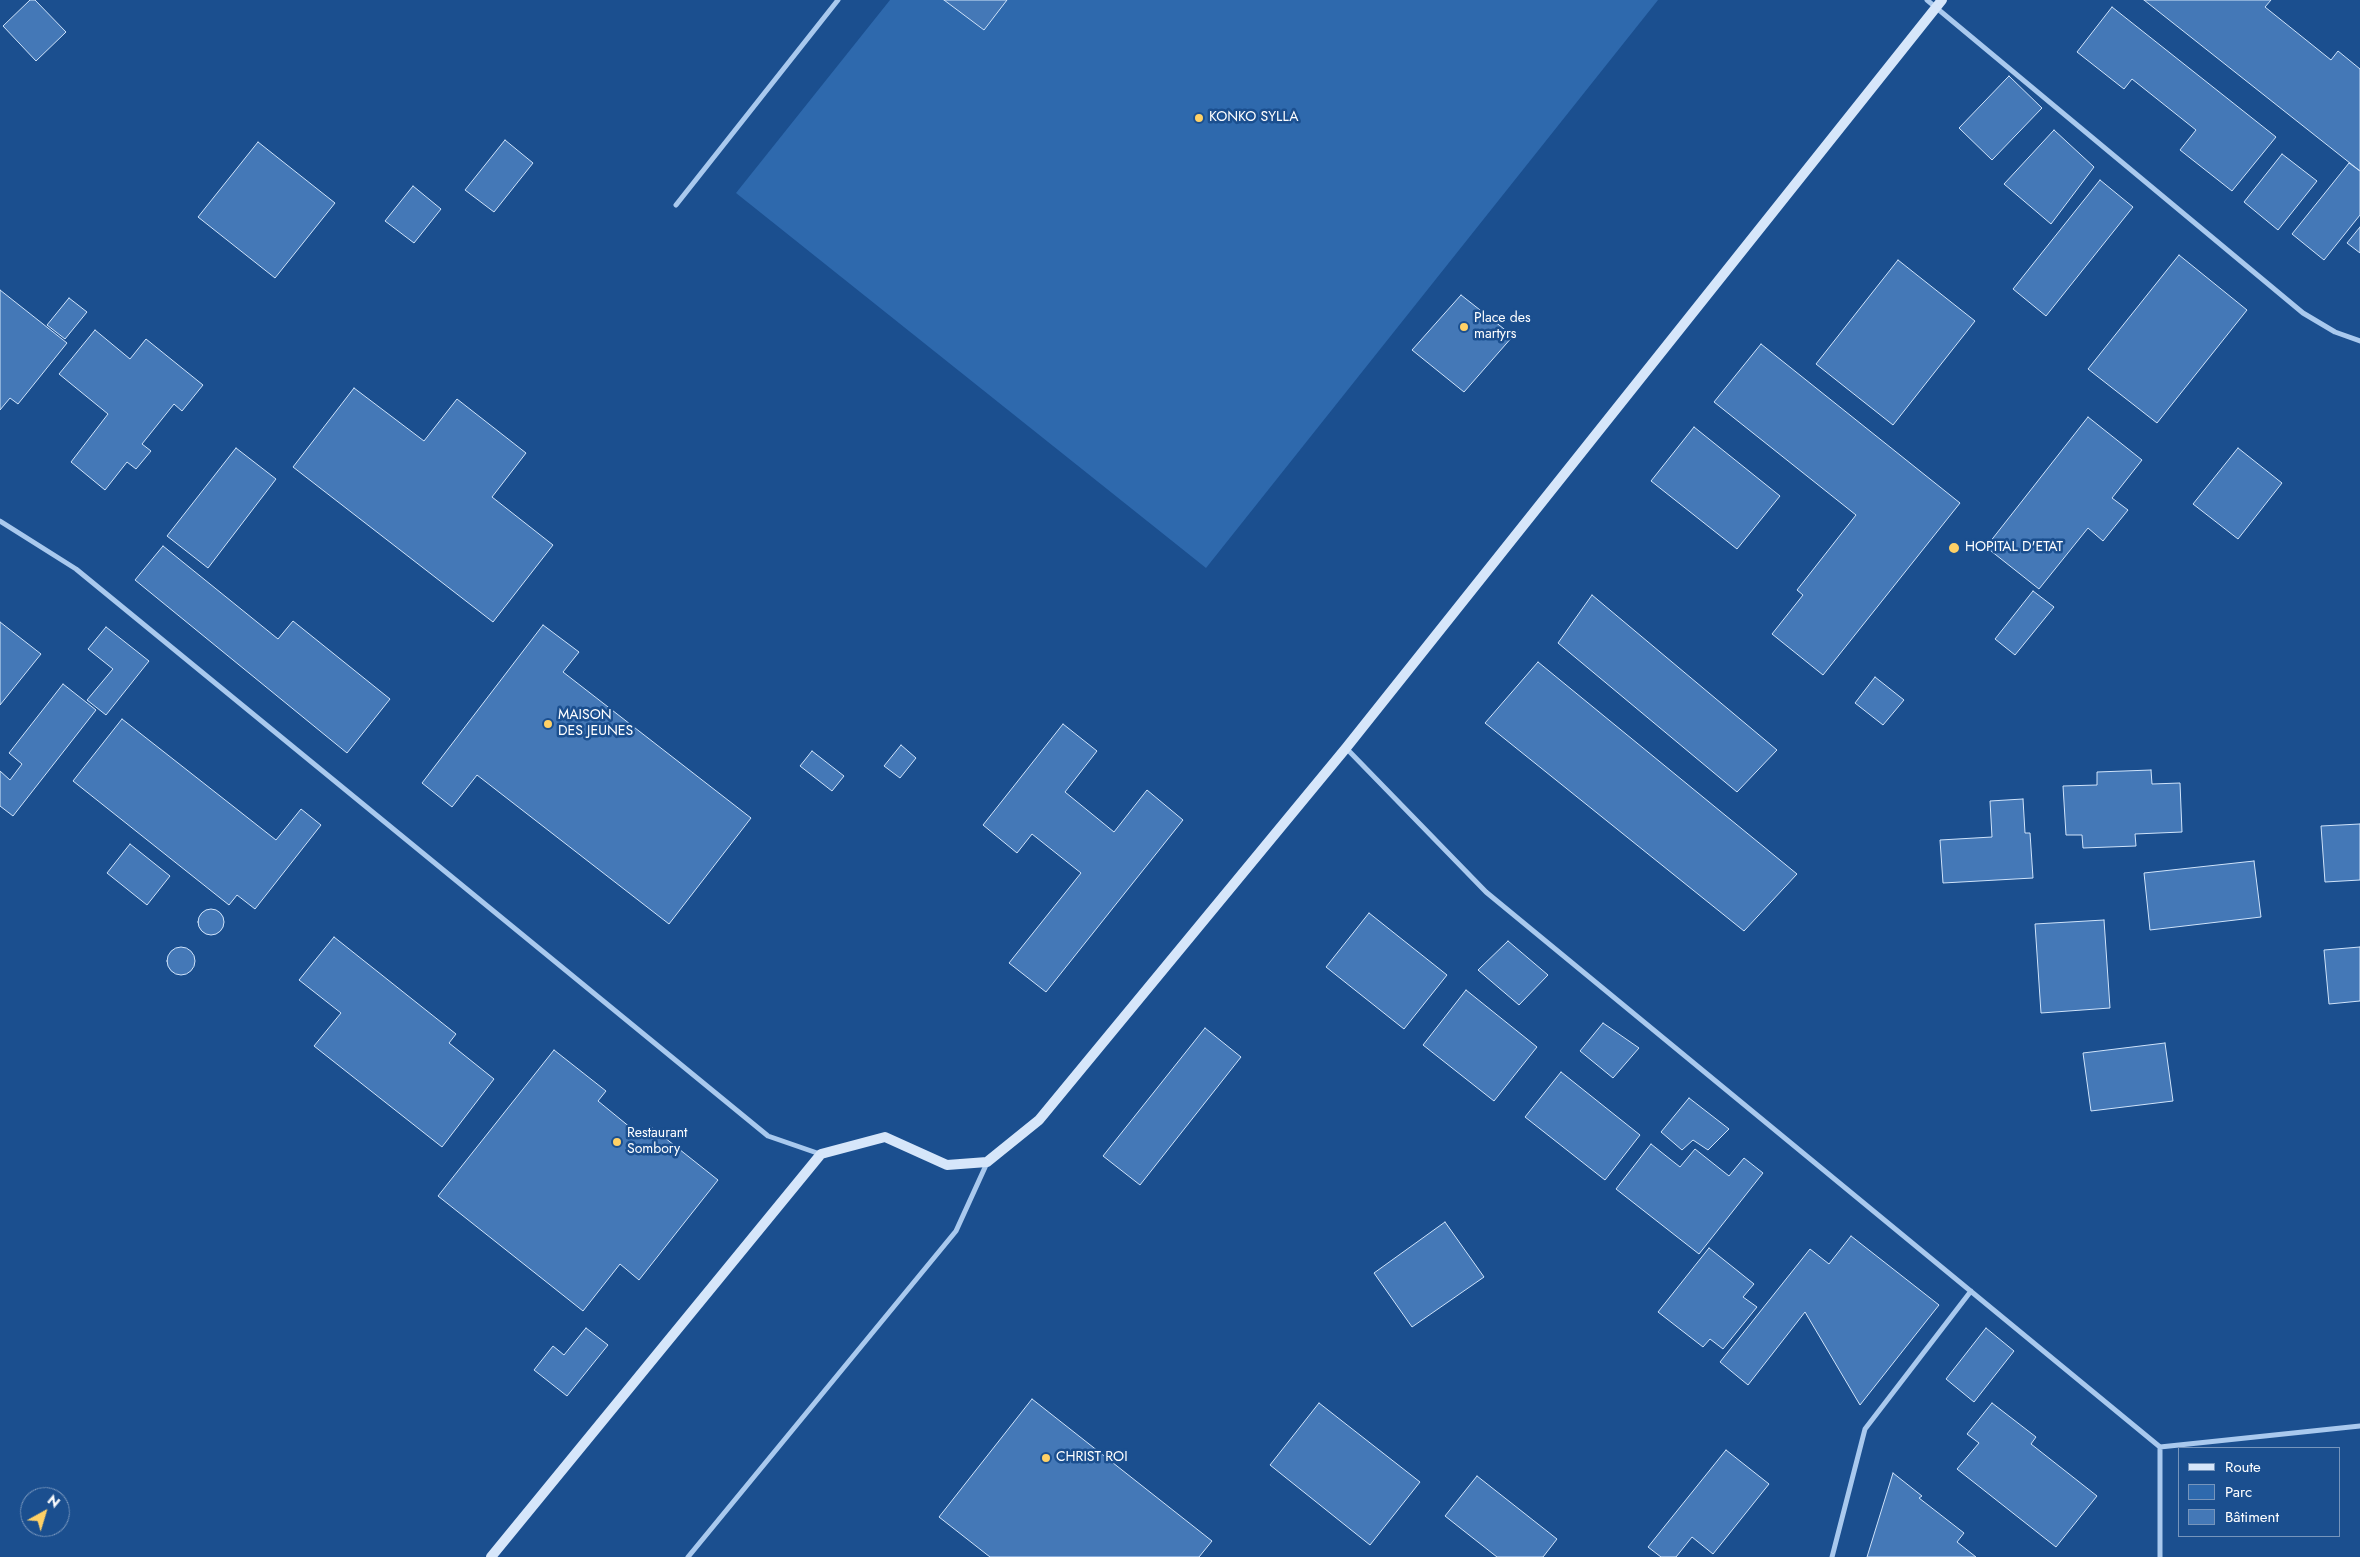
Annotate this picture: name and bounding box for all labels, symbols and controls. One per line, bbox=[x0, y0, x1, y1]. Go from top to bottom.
place label: KONKO SYLLA bbox=[1209, 110, 1298, 126]
marker: KONKO SYLLA bbox=[1193, 112, 1205, 124]
place label: Place des martyrs bbox=[1474, 311, 1531, 344]
marker: Place des martyrs bbox=[1458, 321, 1470, 333]
place label: HOPITAL D'ETAT bbox=[1965, 540, 2063, 556]
marker: HOPITAL D'ETAT bbox=[1947, 541, 1961, 555]
place label: MAISON DES JEUNES bbox=[558, 708, 633, 740]
marker: MAISON DES JEUNES bbox=[542, 718, 554, 730]
place label: Restaurant Sombory bbox=[627, 1126, 687, 1158]
marker: Restaurant Sombory bbox=[611, 1136, 623, 1148]
legend bbox=[2178, 1447, 2340, 1537]
place label: CHRIST ROI bbox=[1056, 1450, 1128, 1466]
marker: CHRIST ROI bbox=[1040, 1452, 1052, 1464]
text: Route bbox=[2225, 1456, 2261, 1478]
text: Parc bbox=[2225, 1481, 2252, 1503]
north arrow bbox=[20, 1487, 70, 1537]
text: N bbox=[43, 1490, 64, 1512]
text: Bâtiment bbox=[2225, 1506, 2279, 1528]

